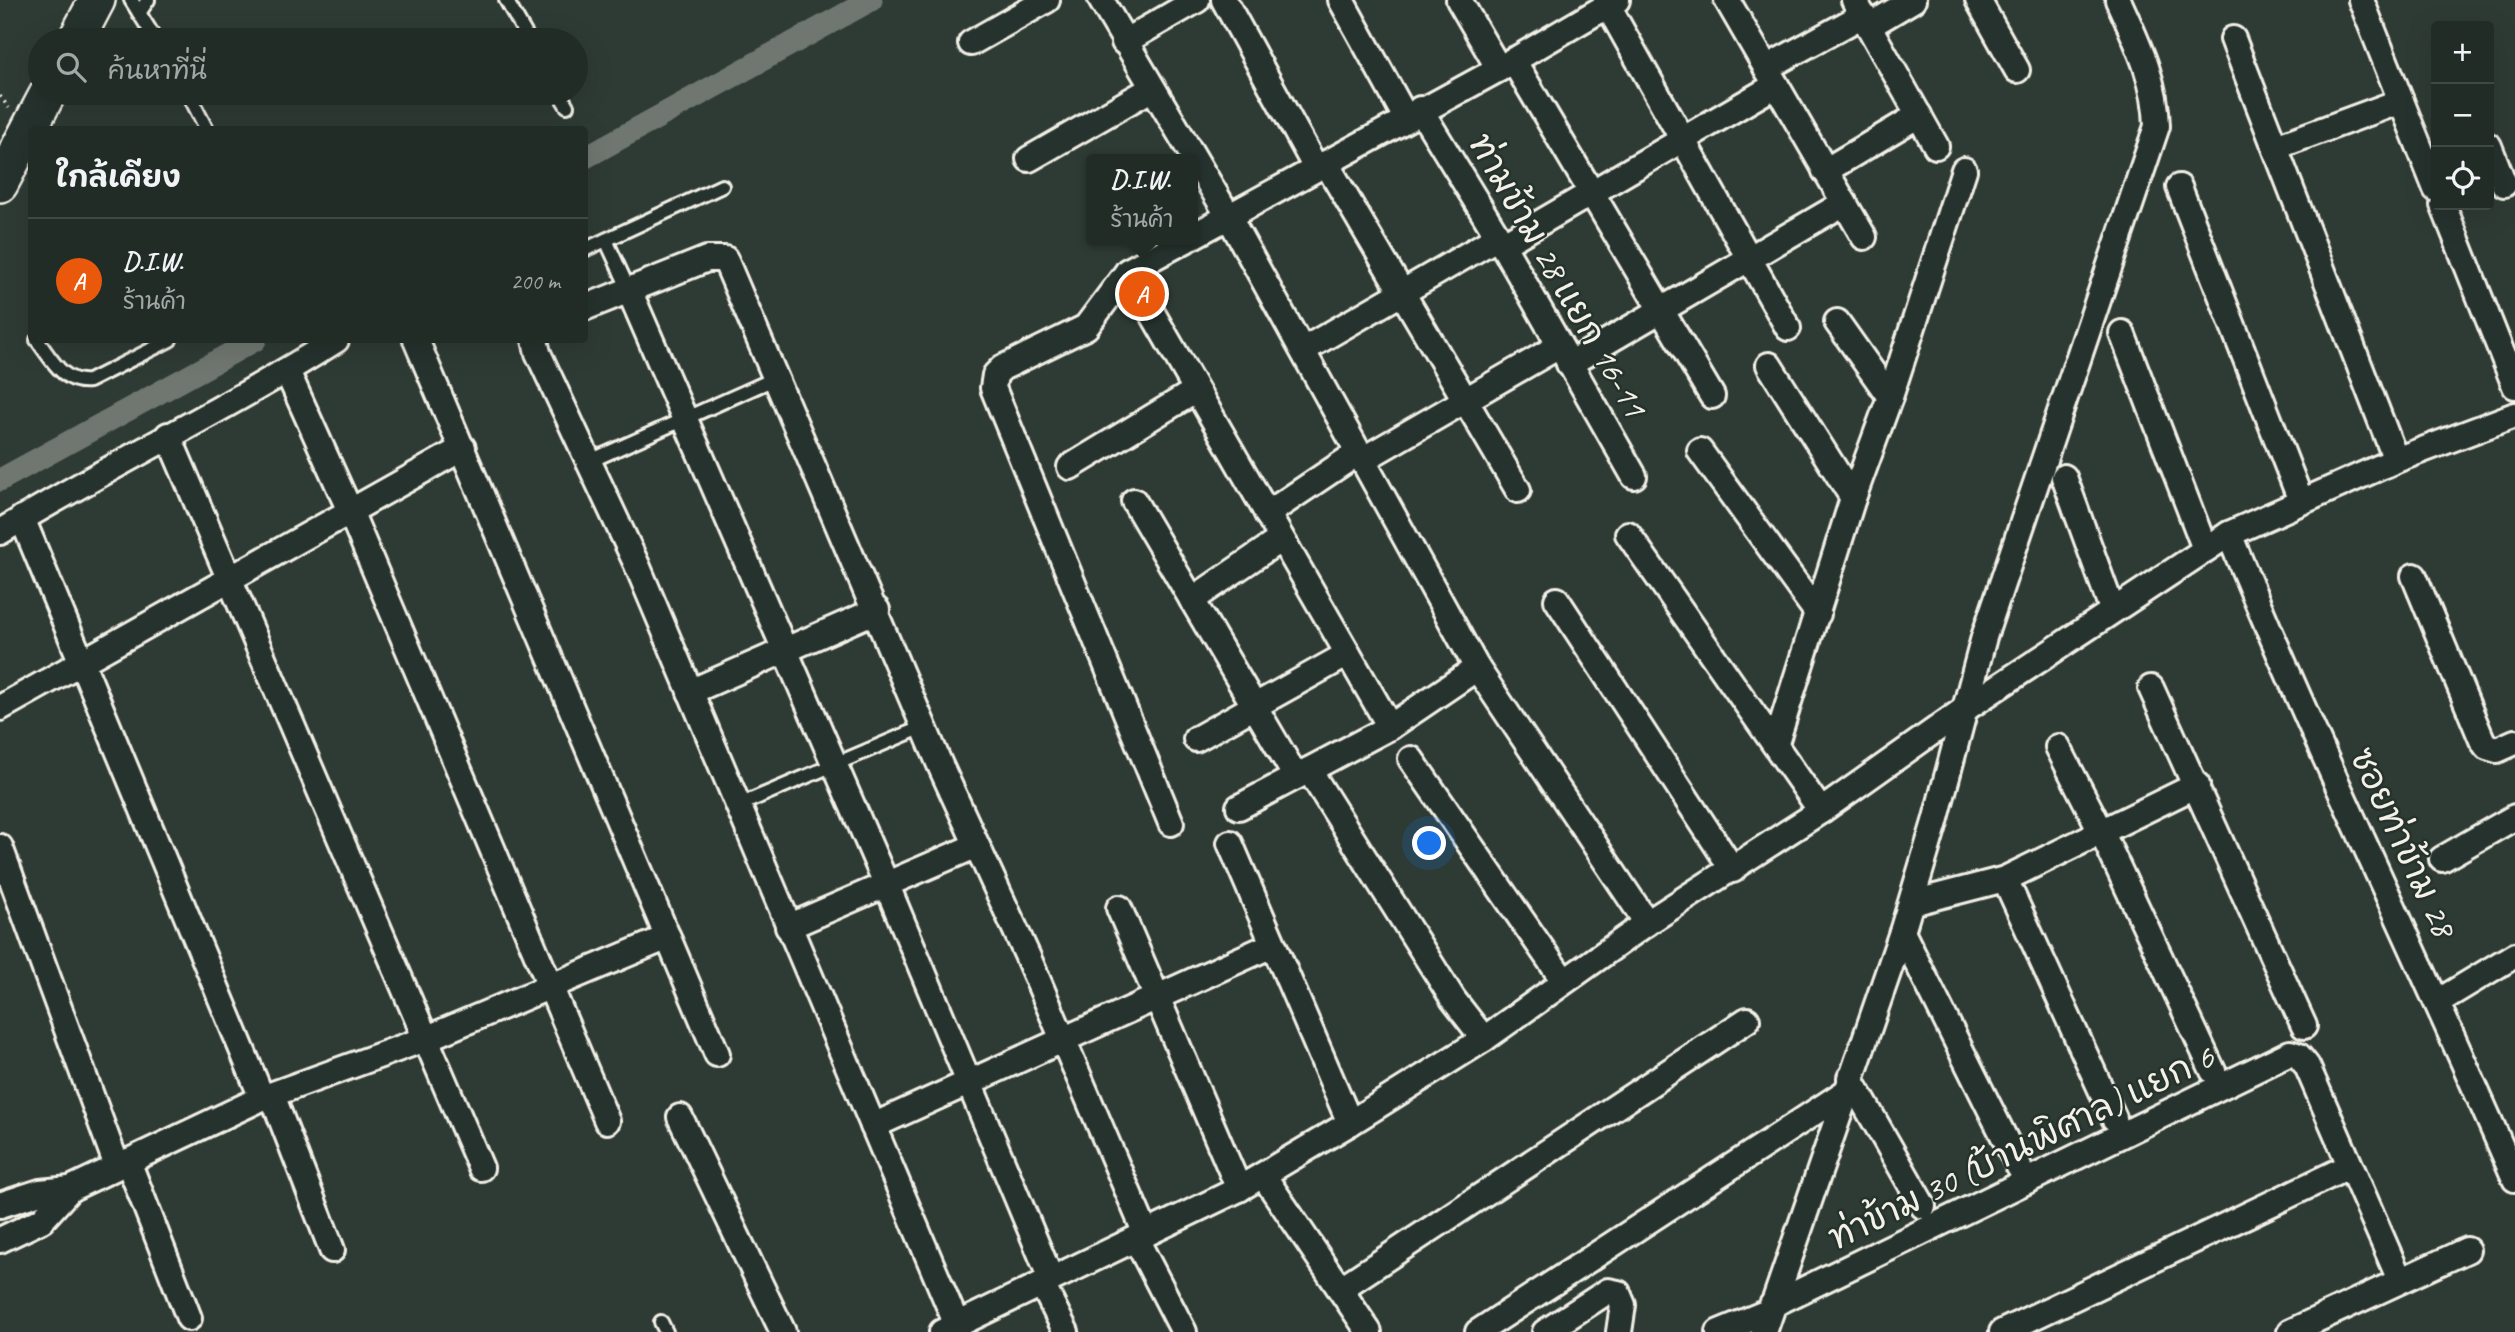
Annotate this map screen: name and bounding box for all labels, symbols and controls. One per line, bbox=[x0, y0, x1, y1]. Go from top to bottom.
map controls bbox=[2431, 21, 2494, 210]
button: + bbox=[2431, 21, 2494, 84]
search box bbox=[28, 28, 588, 105]
icon: search bbox=[52, 48, 90, 86]
text: ค้นหาที่นี่ bbox=[108, 54, 207, 87]
button: − bbox=[2431, 84, 2494, 147]
street label: ท่ามข้าม 28 แยก 16-11 bbox=[1458, 124, 1660, 427]
button: locate bbox=[2431, 147, 2494, 210]
popup bbox=[1086, 154, 1198, 245]
text: ใกล้เคียง bbox=[56, 158, 181, 196]
text: D.I.W. bbox=[1111, 163, 1171, 196]
text: ร้านค้า bbox=[1111, 205, 1173, 234]
text: D.I.W. bbox=[123, 245, 183, 278]
text: A bbox=[73, 267, 85, 296]
text: 200 m bbox=[511, 267, 560, 296]
pin: A bbox=[1119, 268, 1165, 320]
text: ร้านค้า bbox=[123, 287, 186, 316]
street label: ซอยท่าข้าม 28 bbox=[2340, 740, 2469, 947]
your location bbox=[1412, 826, 1446, 860]
street label: ท่าข้าม 30 (บ้านพิศาล) แยก 6 bbox=[1820, 1033, 2222, 1260]

